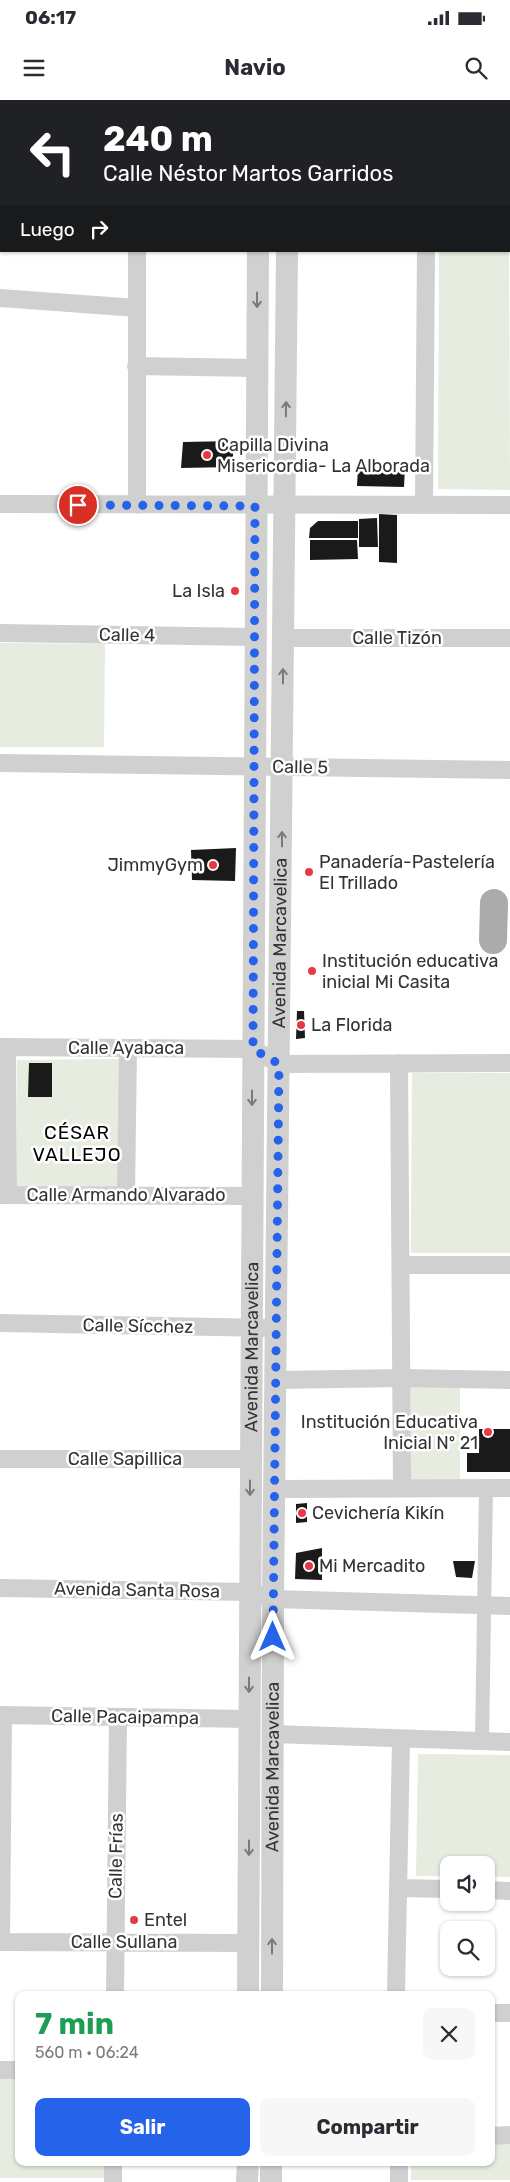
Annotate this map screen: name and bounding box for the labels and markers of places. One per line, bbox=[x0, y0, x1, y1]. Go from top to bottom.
place label: Capilla Divina Misericordia- La Alborada bbox=[217, 434, 430, 477]
marker: Capilla Divina Misericordia- La Alborada bbox=[201, 449, 213, 461]
pin bbox=[57, 484, 99, 526]
place label: La Isla bbox=[172, 580, 225, 602]
marker: La Isla bbox=[229, 585, 241, 597]
place label: Panadería-Pastelería El Trillado bbox=[319, 851, 495, 894]
place label: JimmyGym bbox=[107, 854, 203, 876]
marker: JimmyGym bbox=[207, 859, 219, 871]
marker: Panadería-Pastelería El Trillado bbox=[303, 866, 315, 878]
place label: Institución educativa inicial Mi Casita bbox=[322, 950, 499, 993]
marker: Institución educativa inicial Mi Casita bbox=[306, 965, 318, 977]
place label: La Florida bbox=[311, 1014, 393, 1036]
marker: La Florida bbox=[295, 1019, 307, 1031]
place label: Institución Educativa Inicial Nº 21 bbox=[301, 1411, 478, 1454]
marker: Institución Educativa Inicial Nº 21 bbox=[482, 1426, 494, 1438]
place label: Cevichería Kikín bbox=[312, 1502, 444, 1524]
marker: Cevichería Kikín bbox=[296, 1507, 308, 1519]
place label: Mi Mercadito bbox=[319, 1555, 425, 1577]
marker: Mi Mercadito bbox=[303, 1560, 315, 1572]
place label: Entel bbox=[144, 1909, 187, 1931]
marker: Entel bbox=[128, 1914, 140, 1926]

